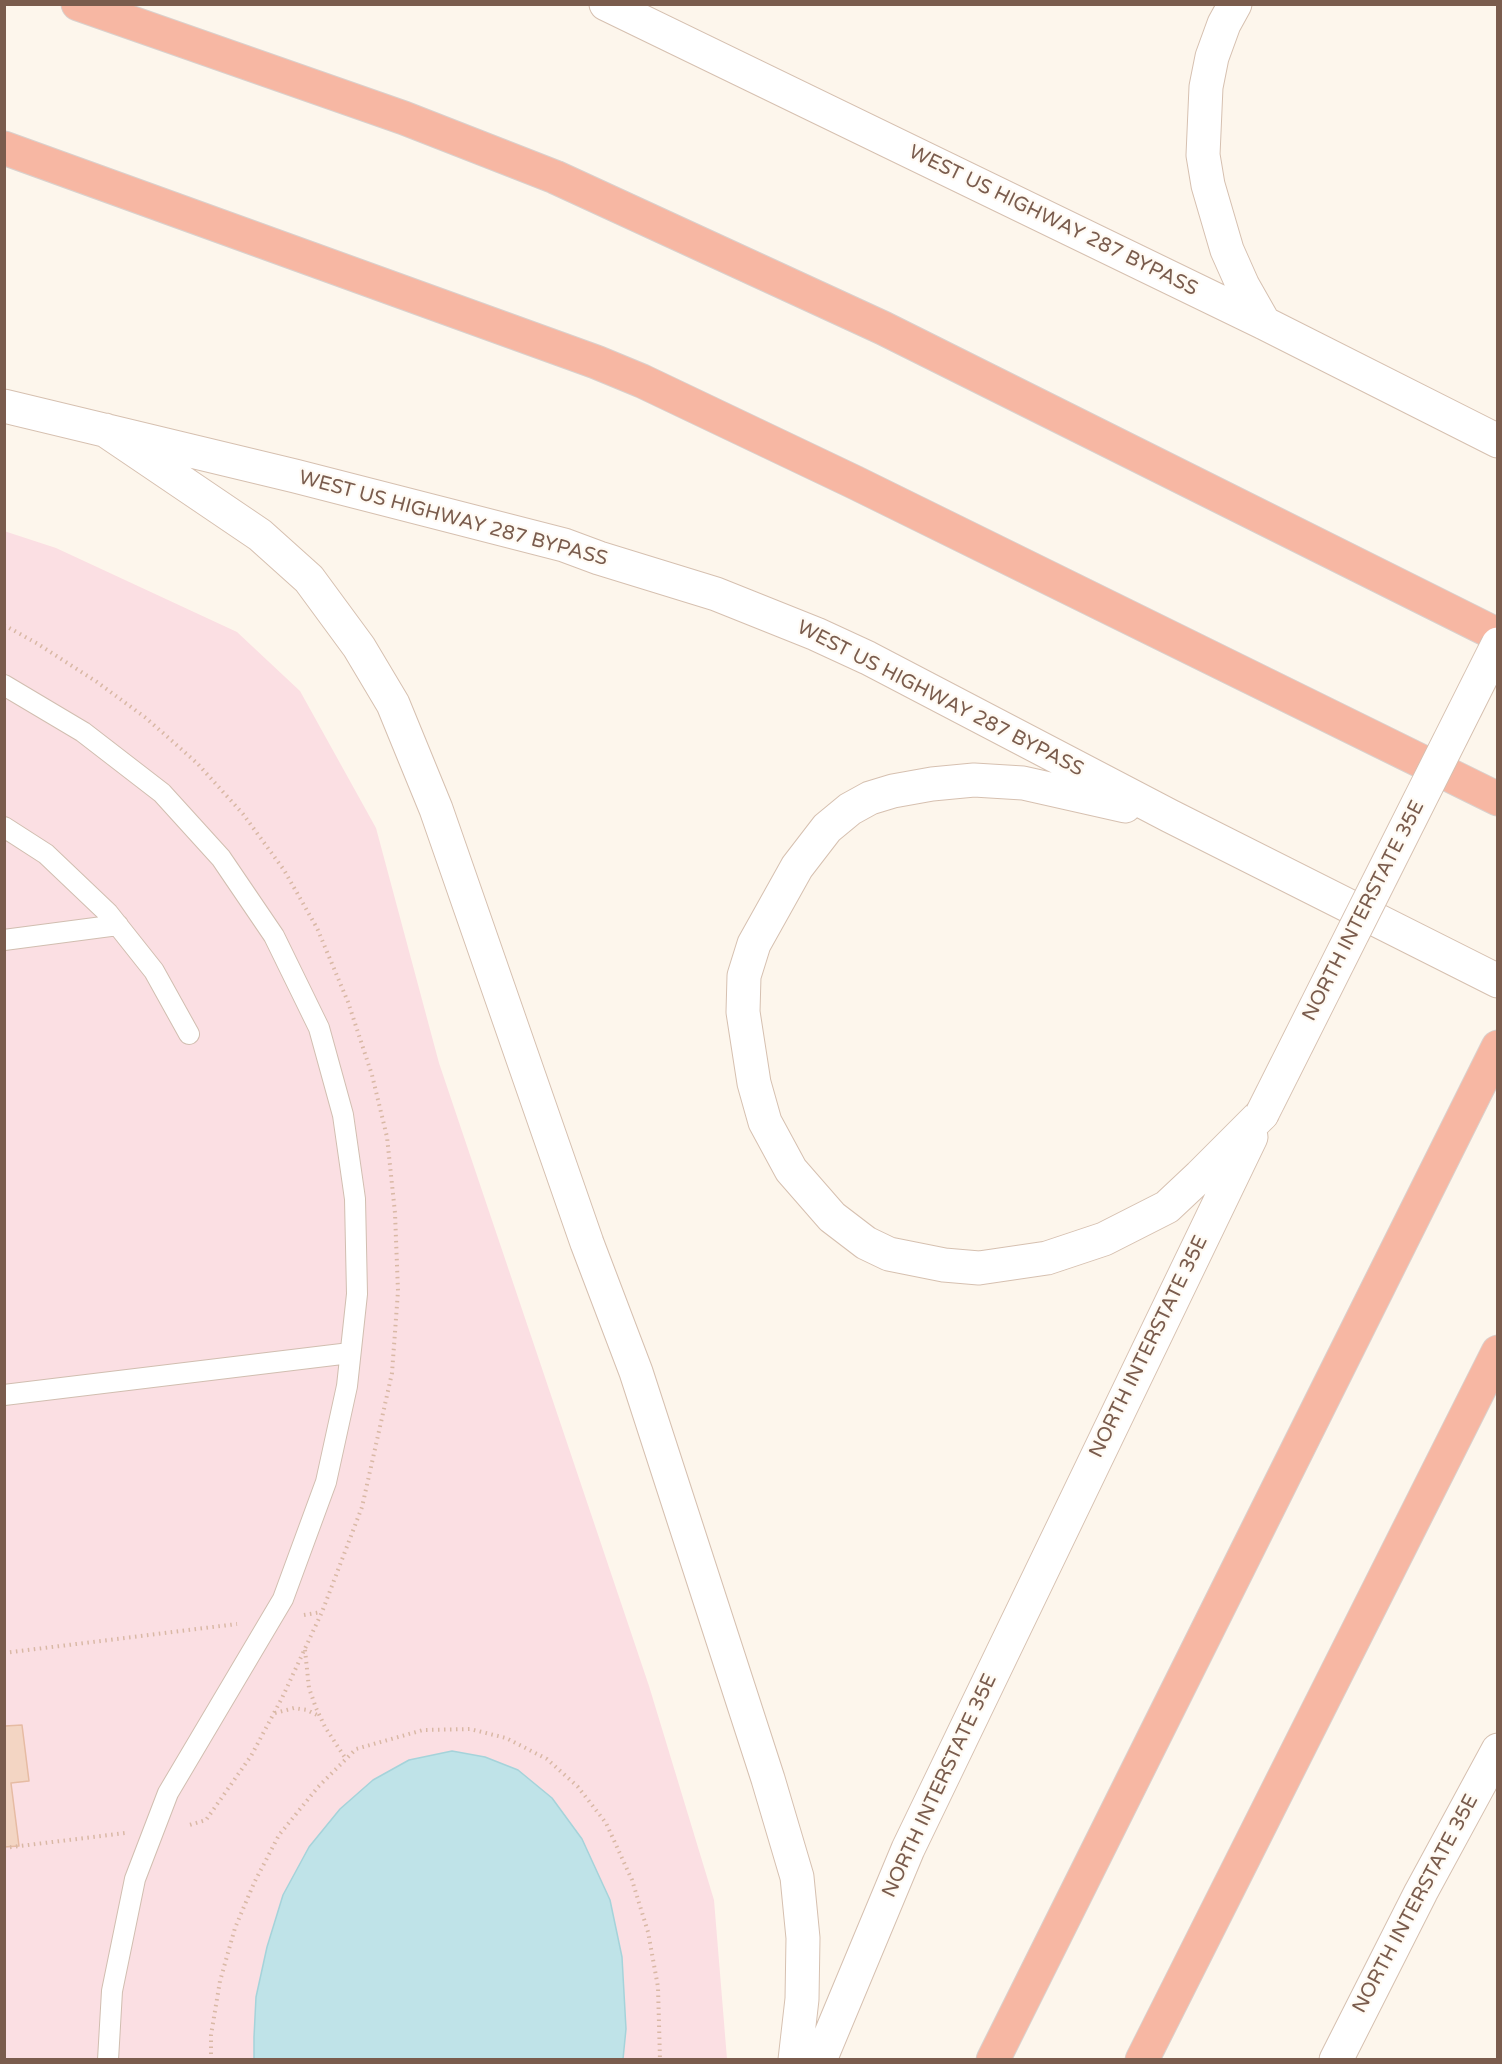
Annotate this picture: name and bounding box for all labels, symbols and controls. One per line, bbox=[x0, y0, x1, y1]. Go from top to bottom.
street label: WEST US HIGHWAY 287 BYPASS bbox=[905, 140, 1201, 302]
street label: WEST US HIGHWAY 287 BYPASS bbox=[296, 466, 610, 572]
street label: WEST US HIGHWAY 287 BYPASS bbox=[793, 616, 1087, 782]
street label: NORTH INTERSTATE 35E bbox=[1298, 797, 1430, 1025]
street label: NORTH INTERSTATE 35E bbox=[1085, 1232, 1213, 1462]
street label: NORTH INTERSTATE 35E bbox=[878, 1670, 1002, 1902]
street label: NORTH INTERSTATE 35E bbox=[1348, 1791, 1484, 2017]

